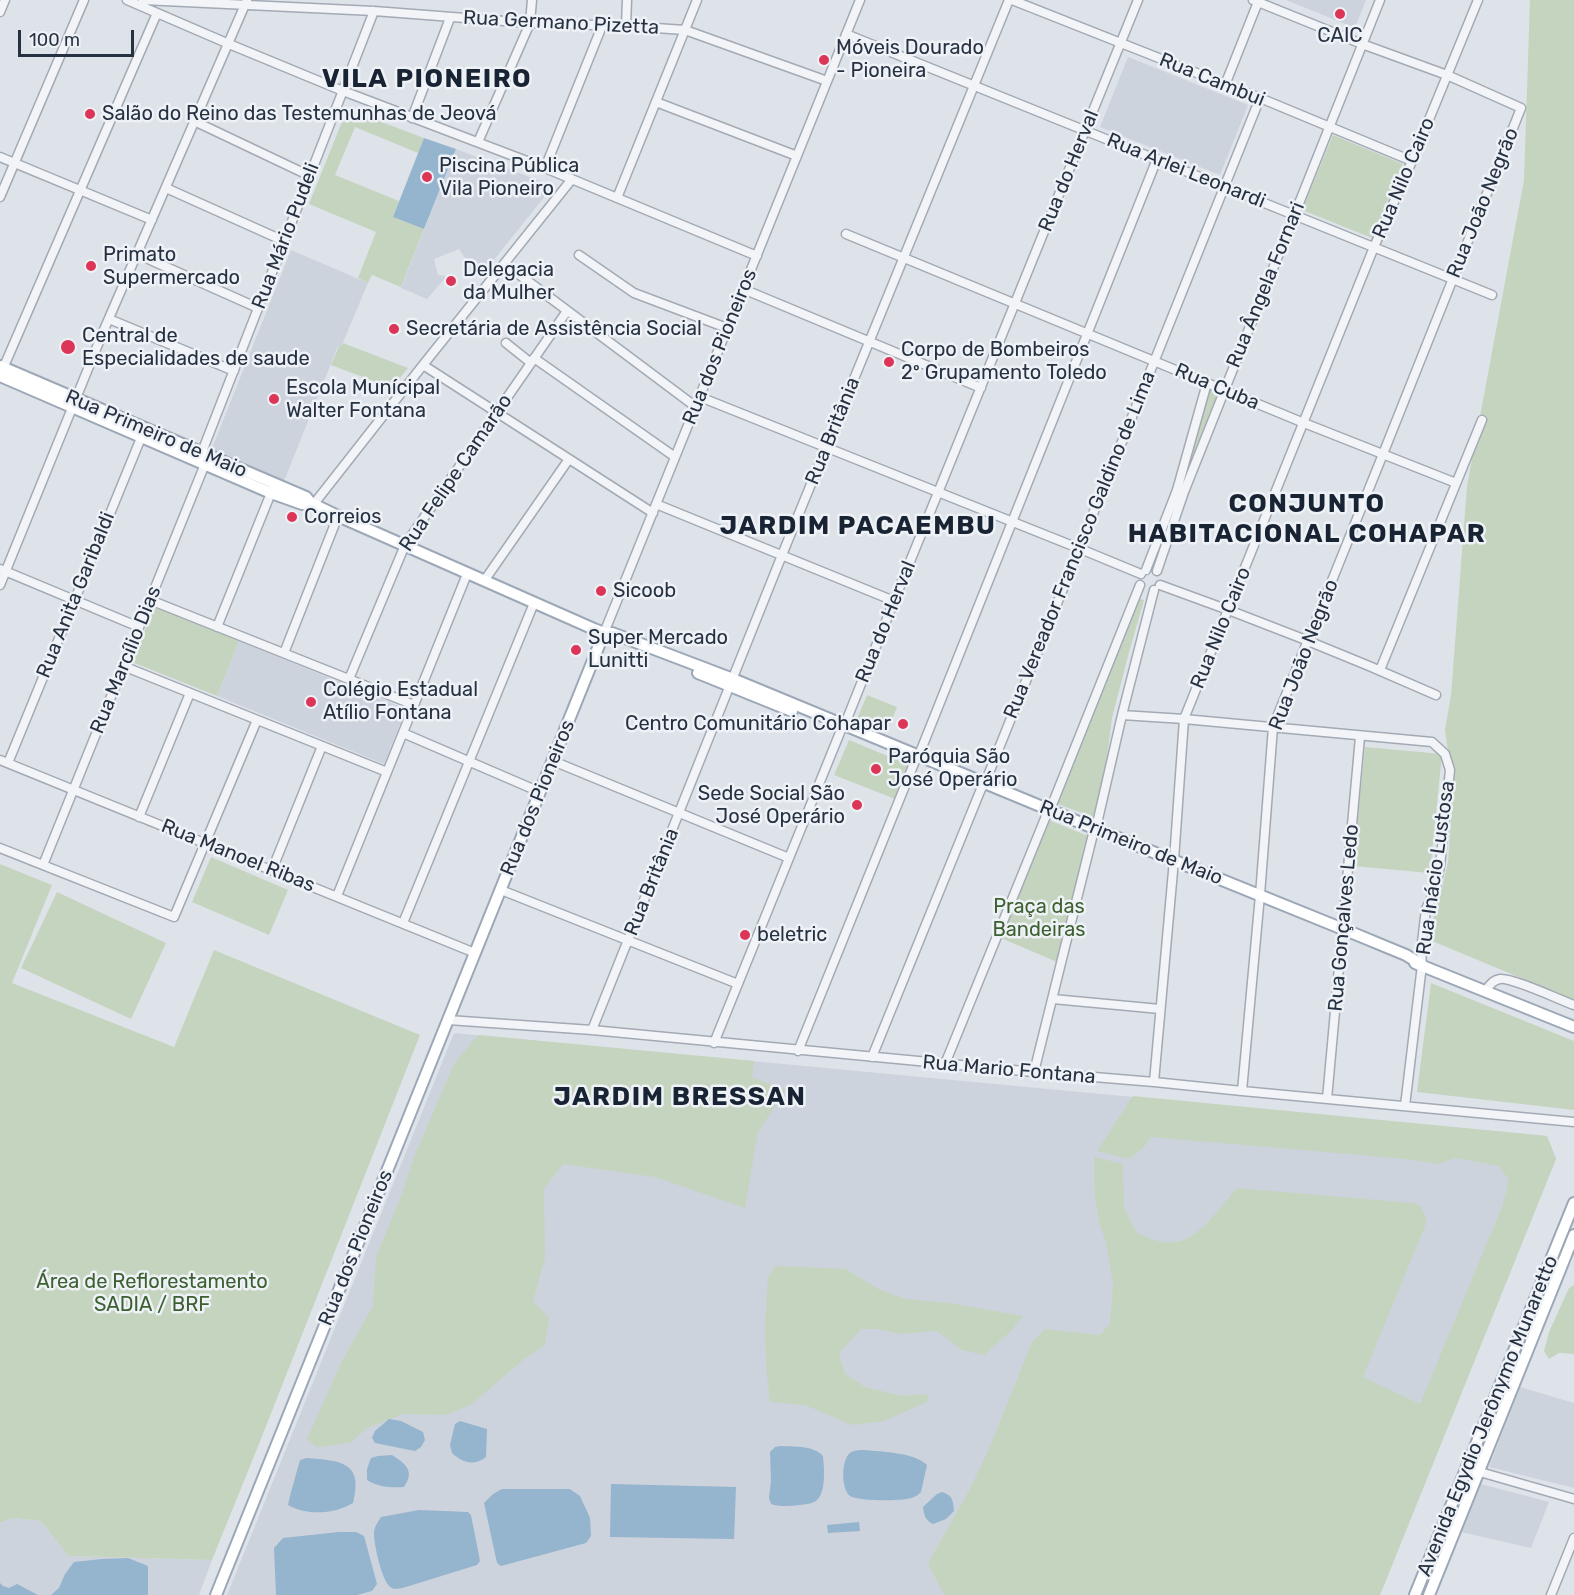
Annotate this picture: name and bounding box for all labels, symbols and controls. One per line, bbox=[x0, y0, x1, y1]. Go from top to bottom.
street label: Rua Germano Pizetta bbox=[462, 6, 660, 40]
marker: CAIC bbox=[1333, 7, 1347, 21]
scale bar bbox=[21, 18, 136, 56]
place label: CAIC bbox=[1317, 24, 1363, 48]
text: 100 m bbox=[29, 29, 80, 51]
place label: Móveis Dourado - Pioneira bbox=[836, 36, 984, 83]
street label: Rua Cambui bbox=[1156, 48, 1268, 112]
marker: Móveis Dourado - Pioneira bbox=[817, 53, 831, 67]
district label: VILA PIONEIRO bbox=[322, 63, 532, 95]
place label: Salão do Reino das Testemunhas de Jeová bbox=[102, 102, 497, 126]
marker: Salão do Reino das Testemunhas de Jeová bbox=[83, 107, 97, 121]
street label: Rua do Herval bbox=[1034, 107, 1104, 235]
street label: Rua Nilo Cairo bbox=[1368, 114, 1440, 242]
street label: Rua João Negrão bbox=[1442, 124, 1524, 282]
street label: Rua Arlei Leonardi bbox=[1103, 128, 1269, 214]
place label: Piscina Pública Vila Pioneiro bbox=[439, 154, 579, 201]
street label: Rua Mário Pudeli bbox=[247, 160, 325, 312]
marker: Piscina Pública Vila Pioneiro bbox=[420, 170, 434, 184]
street label: Rua Ângela Fornari bbox=[1222, 199, 1310, 371]
place label: Primato Supermercado bbox=[103, 243, 240, 290]
place label: Delegacia da Mulher bbox=[463, 258, 555, 305]
marker: Primato Supermercado bbox=[84, 259, 98, 273]
street label: Rua dos Pioneiros bbox=[678, 266, 762, 428]
marker: Delegacia da Mulher bbox=[444, 274, 458, 288]
place label: Secretária de Assistência Social bbox=[406, 317, 702, 341]
marker: Secretária de Assistência Social bbox=[387, 322, 401, 336]
place label: Central de Especialidades de saude bbox=[82, 324, 310, 371]
marker: Central de Especialidades de saude bbox=[59, 338, 77, 356]
place label: Corpo de Bombeiros 2º Grupamento Toledo bbox=[901, 338, 1107, 385]
marker: Corpo de Bombeiros 2º Grupamento Toledo bbox=[882, 355, 896, 369]
street label: Rua Cuba bbox=[1171, 358, 1263, 416]
street label: Rua Vereador Francisco Galdino de Lima bbox=[999, 368, 1161, 722]
street label: Rua Britânia bbox=[801, 374, 865, 488]
place label: Escola Munícipal Walter Fontana bbox=[286, 376, 440, 423]
street label: Rua Primeiro de Maio bbox=[61, 385, 251, 483]
street label: Rua Felipe Camarão bbox=[394, 390, 518, 556]
marker: Escola Munícipal Walter Fontana bbox=[267, 392, 281, 406]
district label: CONJUNTO HABITACIONAL COHAPAR bbox=[1128, 488, 1486, 550]
place label: Correios bbox=[304, 505, 382, 529]
street label: Rua Anita Garibaldi bbox=[32, 509, 120, 681]
marker: Correios bbox=[285, 510, 299, 524]
district label: JARDIM PACAEMBU bbox=[720, 510, 996, 542]
street label: Rua do Herval bbox=[851, 558, 921, 686]
street label: Rua Nilo Cairo bbox=[1186, 564, 1256, 692]
street label: Rua João Negrão bbox=[1264, 576, 1344, 734]
place label: Sicoob bbox=[613, 579, 676, 603]
street label: Rua Marcílio Dias bbox=[85, 583, 167, 737]
marker: Sicoob bbox=[594, 584, 608, 598]
place label: Super Mercado Lunitti bbox=[588, 626, 728, 673]
marker: Super Mercado Lunitti bbox=[569, 643, 583, 657]
place label: Colégio Estadual Atílio Fontana bbox=[323, 678, 478, 725]
marker: Colégio Estadual Atílio Fontana bbox=[304, 695, 318, 709]
place label: Centro Comunitário Cohapar bbox=[625, 712, 891, 736]
street label: Rua dos Pioneiros bbox=[496, 717, 580, 879]
marker: Centro Comunitário Cohapar bbox=[896, 717, 910, 731]
place label: Paróquia São José Operário bbox=[888, 745, 1018, 792]
marker: Paróquia São José Operário bbox=[869, 762, 883, 776]
street label: Rua Inácio Lustosa bbox=[1412, 779, 1460, 957]
place label: Sede Social São José Operário bbox=[698, 782, 845, 829]
street label: Rua Primeiro de Maio bbox=[1036, 795, 1226, 891]
marker: Sede Social São José Operário bbox=[850, 798, 864, 812]
street label: Rua Manoel Ribas bbox=[158, 814, 318, 898]
street label: Rua Gonçalves Ledo bbox=[1324, 823, 1364, 1013]
street label: Rua Britânia bbox=[620, 825, 684, 939]
park label: Praça das Bandeiras bbox=[992, 895, 1086, 942]
place label: beletric bbox=[757, 923, 827, 947]
marker: beletric bbox=[738, 928, 752, 942]
street label: Rua Mario Fontana bbox=[921, 1050, 1097, 1090]
district label: JARDIM BRESSAN bbox=[553, 1081, 807, 1113]
street label: Rua dos Pioneiros bbox=[314, 1167, 398, 1329]
street label: Avenida Egydio Jerônymo Munaretto bbox=[1412, 1252, 1564, 1580]
park label: Área de Reflorestamento SADIA / BRF bbox=[36, 1270, 268, 1317]

